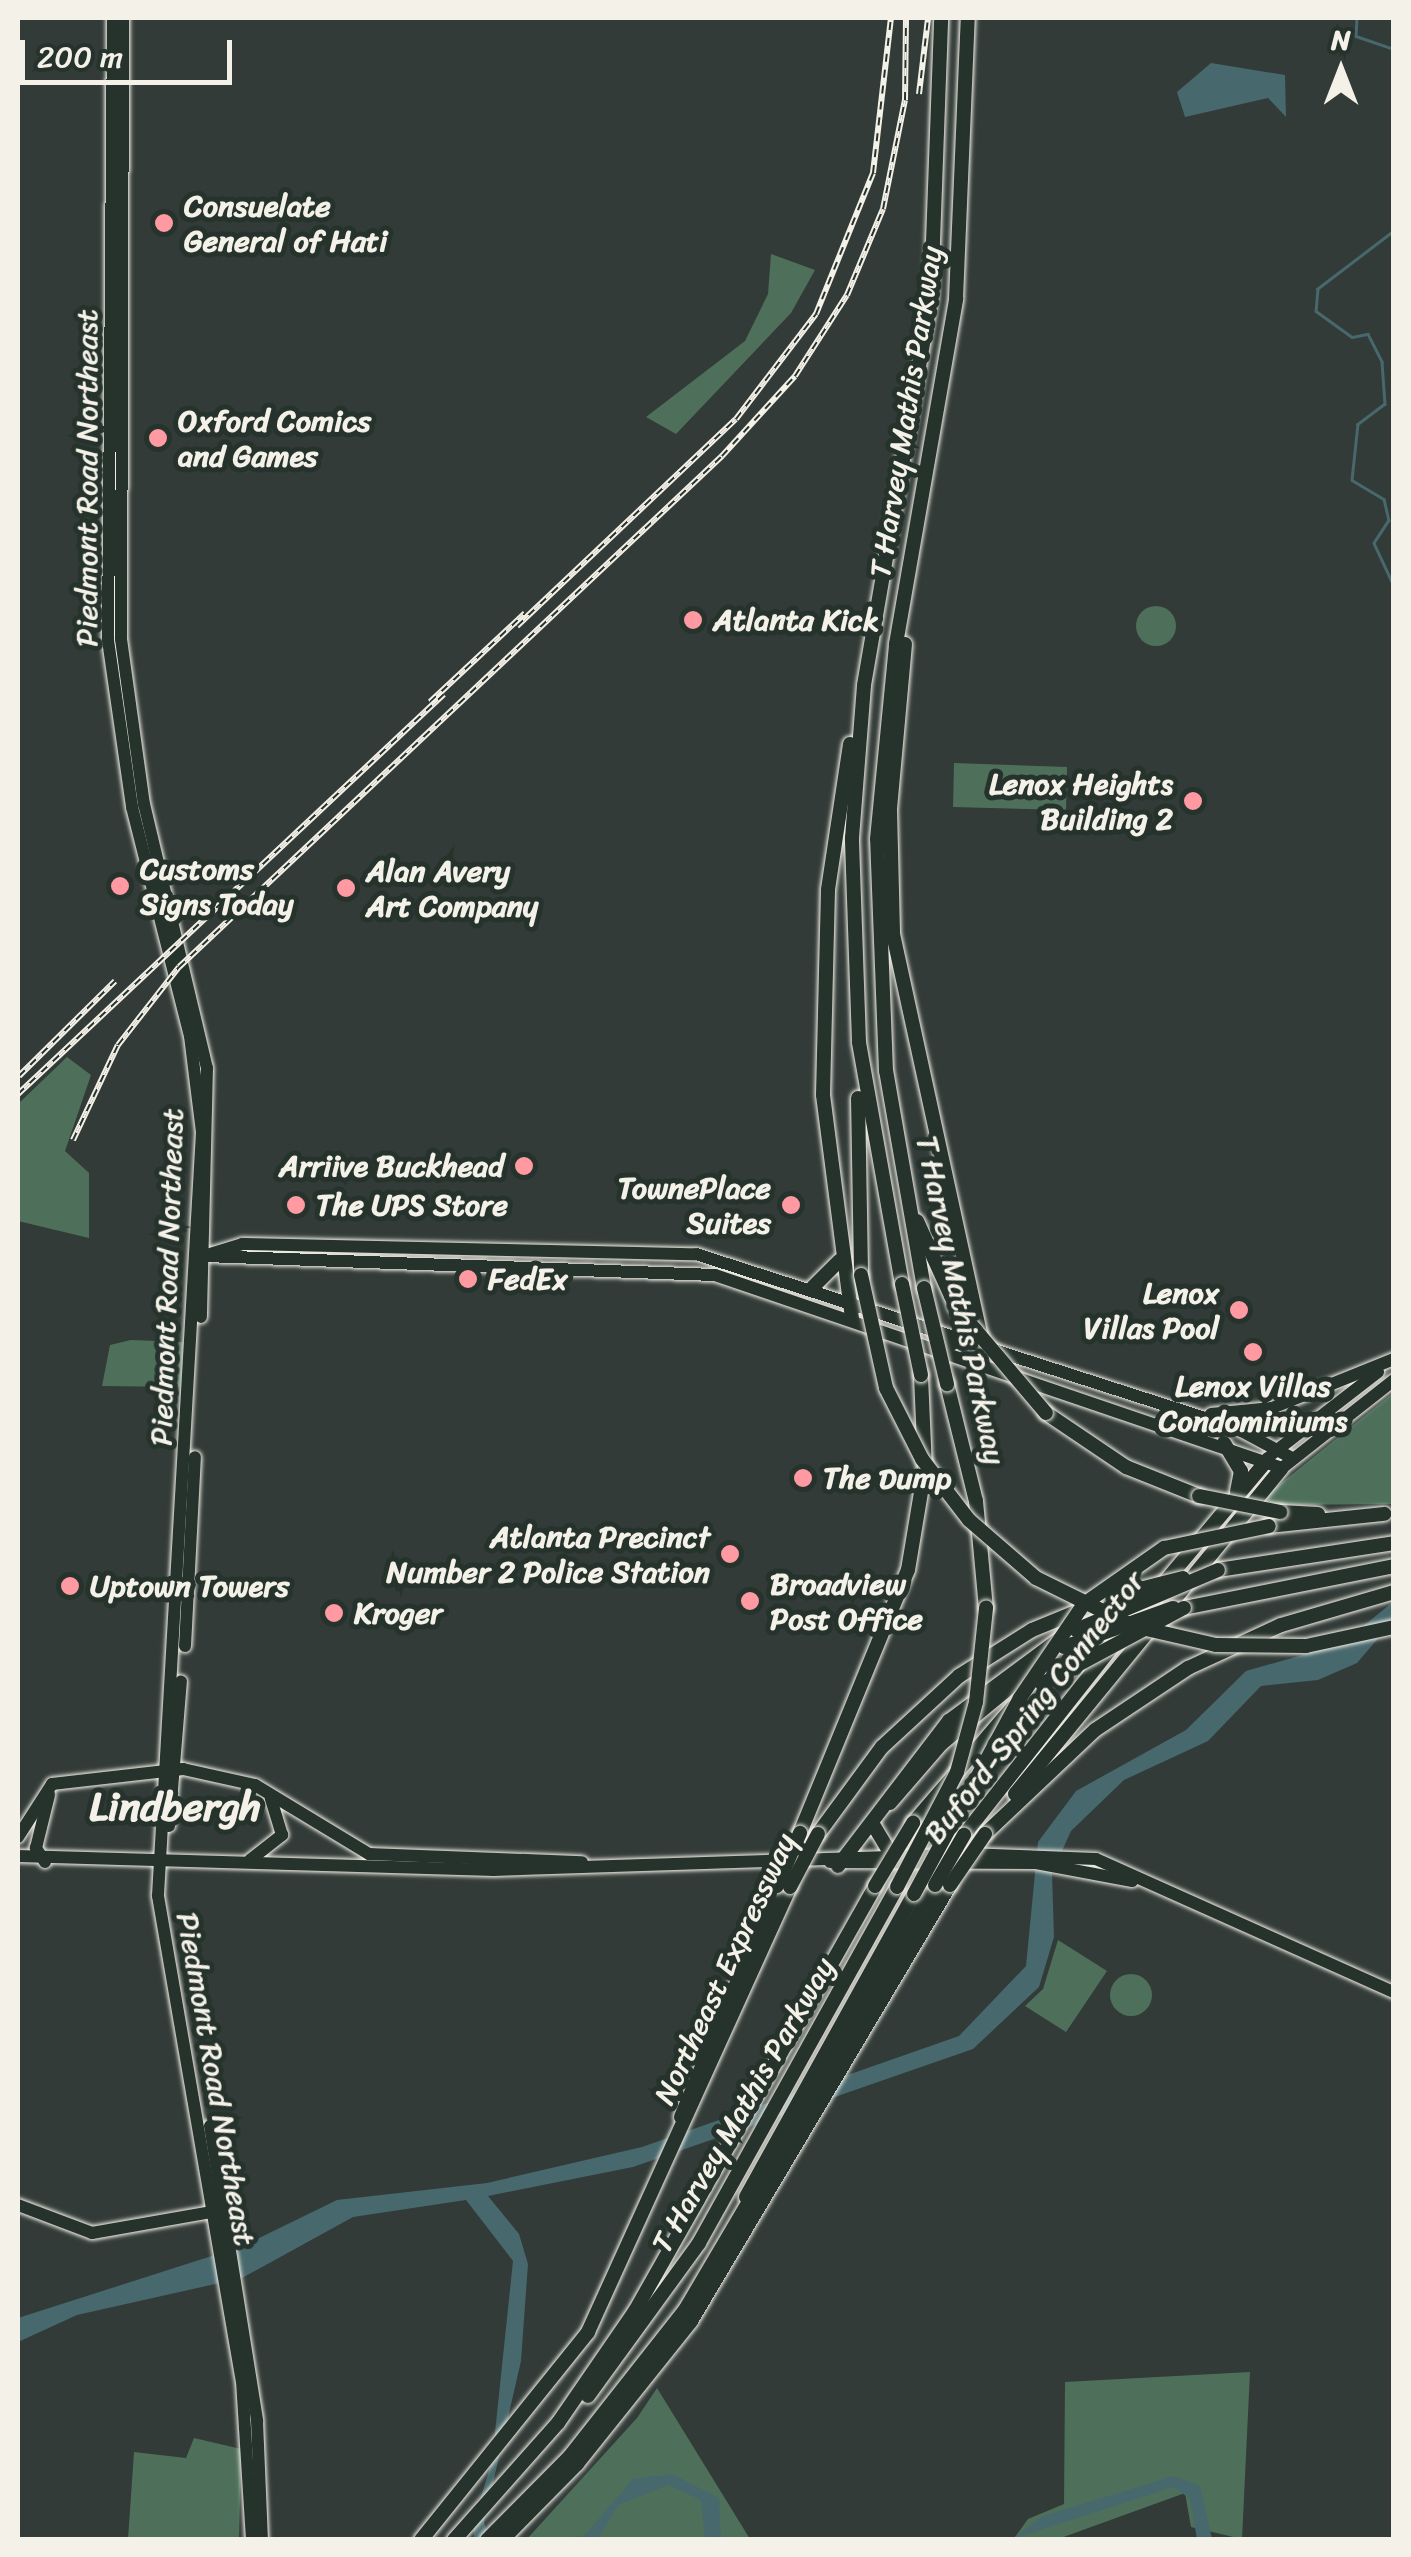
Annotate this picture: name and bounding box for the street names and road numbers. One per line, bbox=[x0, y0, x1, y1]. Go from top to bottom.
street label: T Harvey Mathis Parkway bbox=[862, 244, 950, 580]
street label: Piedmont Road Northeast bbox=[69, 308, 105, 648]
street label: Piedmont Road Northeast bbox=[143, 1107, 191, 1447]
street label: T Harvey Mathis Parkway bbox=[909, 1132, 1013, 1468]
street label: Buford-Spring Connector bbox=[916, 1563, 1152, 1851]
street label: Northeast Expressway bbox=[646, 1827, 804, 2111]
street label: Piedmont Road Northeast bbox=[169, 1909, 263, 2249]
street label: T Harvey Mathis Parkway bbox=[644, 1951, 842, 2259]

